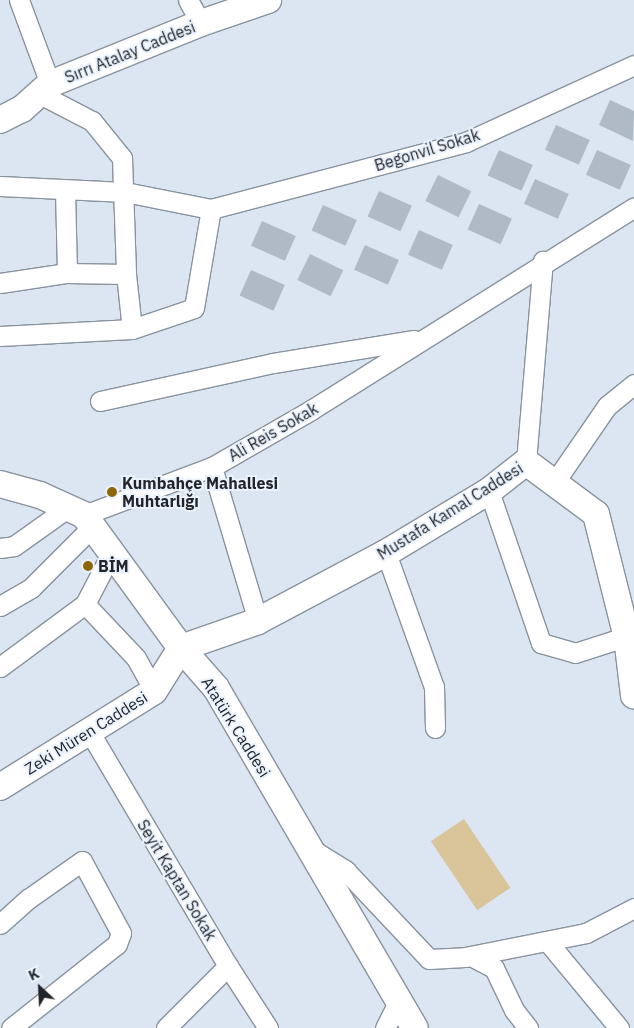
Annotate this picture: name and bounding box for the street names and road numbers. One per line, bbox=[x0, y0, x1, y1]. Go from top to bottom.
street label: Sırrı Atalay Caddesi bbox=[62, 17, 198, 87]
street label: Begonvil Sokak bbox=[372, 125, 482, 175]
street label: Ali Reis Sokak bbox=[225, 399, 321, 465]
street label: Mustafa Kamal Caddesi bbox=[374, 458, 526, 564]
street label: Atatürk Caddesi bbox=[197, 673, 275, 781]
street label: Zeki Müren Caddesi bbox=[21, 687, 151, 779]
street label: Seyit Kaptan Sokak bbox=[133, 816, 221, 944]

